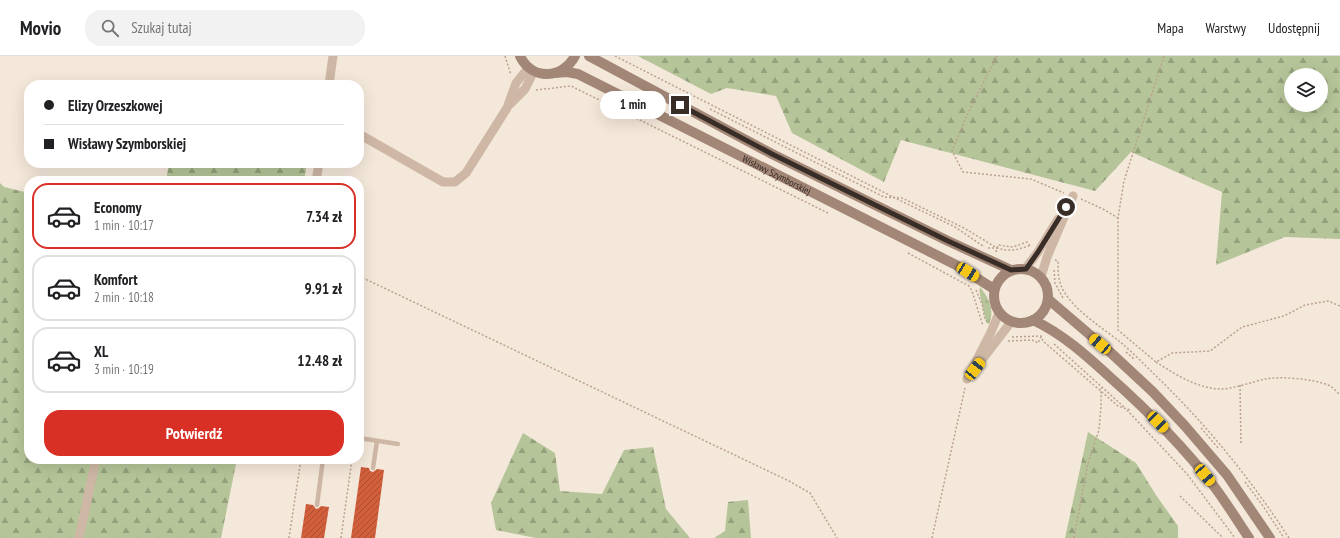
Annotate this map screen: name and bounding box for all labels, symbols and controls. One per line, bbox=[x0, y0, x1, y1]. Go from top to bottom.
search box bbox=[85, 10, 365, 46]
text: Movio bbox=[20, 16, 61, 40]
icon: search bbox=[99, 17, 121, 39]
text: Szukaj tutaj bbox=[131, 18, 192, 37]
text: Mapa bbox=[1157, 19, 1184, 37]
text: Warstwy bbox=[1206, 19, 1246, 37]
text: Udostępnij bbox=[1268, 19, 1320, 37]
map controls bbox=[1284, 68, 1328, 112]
button: layers bbox=[1284, 68, 1328, 112]
callout: 1 min bbox=[600, 91, 666, 119]
text: Elizy Orzeszkowej bbox=[68, 96, 163, 115]
text: 1 min bbox=[620, 96, 646, 113]
route end bbox=[671, 96, 689, 114]
text: Wisławy Szymborskiej bbox=[68, 134, 186, 153]
street label: Wisławy Szymborskiej bbox=[740, 152, 813, 197]
icon: car bbox=[46, 198, 82, 234]
text: Economy bbox=[94, 198, 142, 217]
route start bbox=[1057, 198, 1075, 216]
text: 7.34 zł bbox=[306, 207, 342, 226]
text: 1 min · 10:17 bbox=[94, 217, 154, 234]
car bbox=[955, 261, 981, 283]
icon: car bbox=[46, 270, 82, 306]
text: Komfort bbox=[94, 270, 138, 289]
text: 9.91 zł bbox=[305, 279, 342, 298]
text: 2 min · 10:18 bbox=[94, 289, 154, 306]
car bbox=[1087, 332, 1113, 356]
icon: car bbox=[46, 342, 82, 378]
text: XL bbox=[94, 342, 108, 361]
text: 12.48 zł bbox=[297, 351, 342, 370]
car bbox=[963, 356, 987, 382]
text: 3 min · 10:19 bbox=[94, 361, 154, 378]
car bbox=[1145, 409, 1171, 435]
button: Potwierdź bbox=[44, 410, 344, 456]
car bbox=[1193, 462, 1217, 488]

